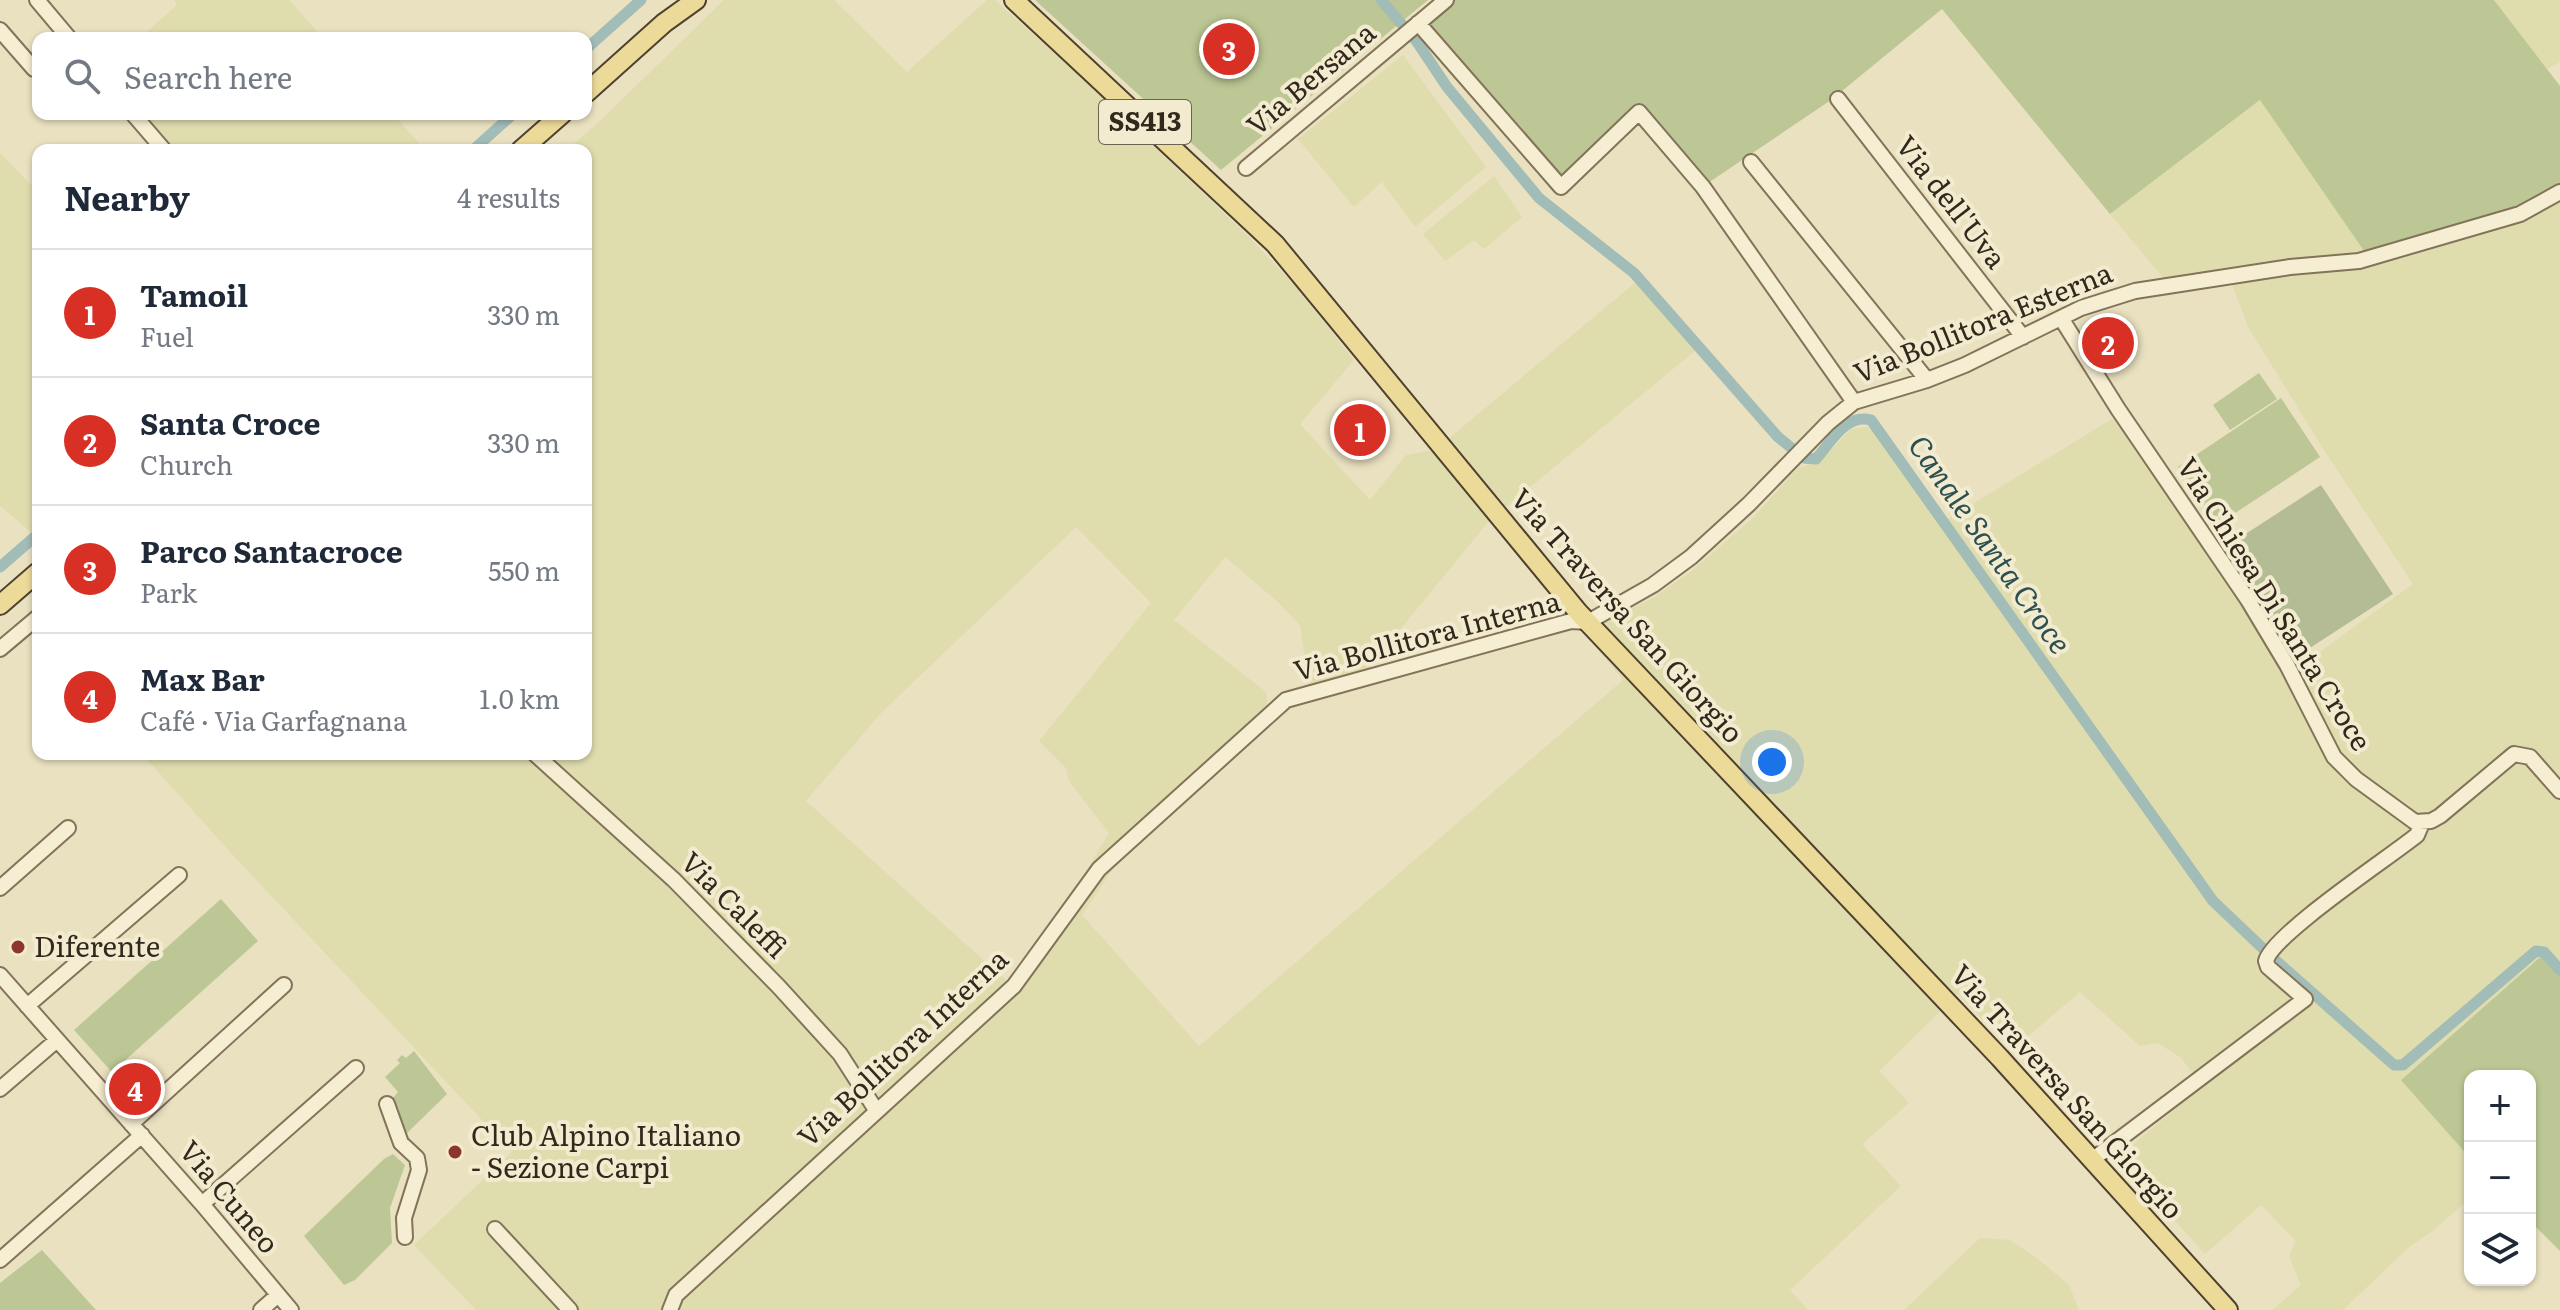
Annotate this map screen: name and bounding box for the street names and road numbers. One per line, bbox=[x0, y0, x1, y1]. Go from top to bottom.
street label: Via Bersana bbox=[1236, 11, 1383, 144]
road number: SS413 bbox=[1099, 100, 1191, 144]
street label: Via dell'Uva bbox=[1887, 125, 2018, 276]
street label: Via Bollitora Esterna bbox=[1847, 250, 2118, 392]
street label: Via Chiesa Di Santa Croce bbox=[2168, 448, 2383, 758]
street label: Via Traversa San Giorgio bbox=[1502, 478, 1755, 752]
street label: Via Bollitora Interna bbox=[1288, 578, 1565, 690]
street label: Via Caleffi bbox=[672, 841, 798, 967]
street label: Via Bollitora Interna bbox=[787, 937, 1016, 1156]
street label: Via Traversa San Giorgio bbox=[1942, 954, 2195, 1228]
street label: Via Cuneo bbox=[171, 1130, 290, 1262]

